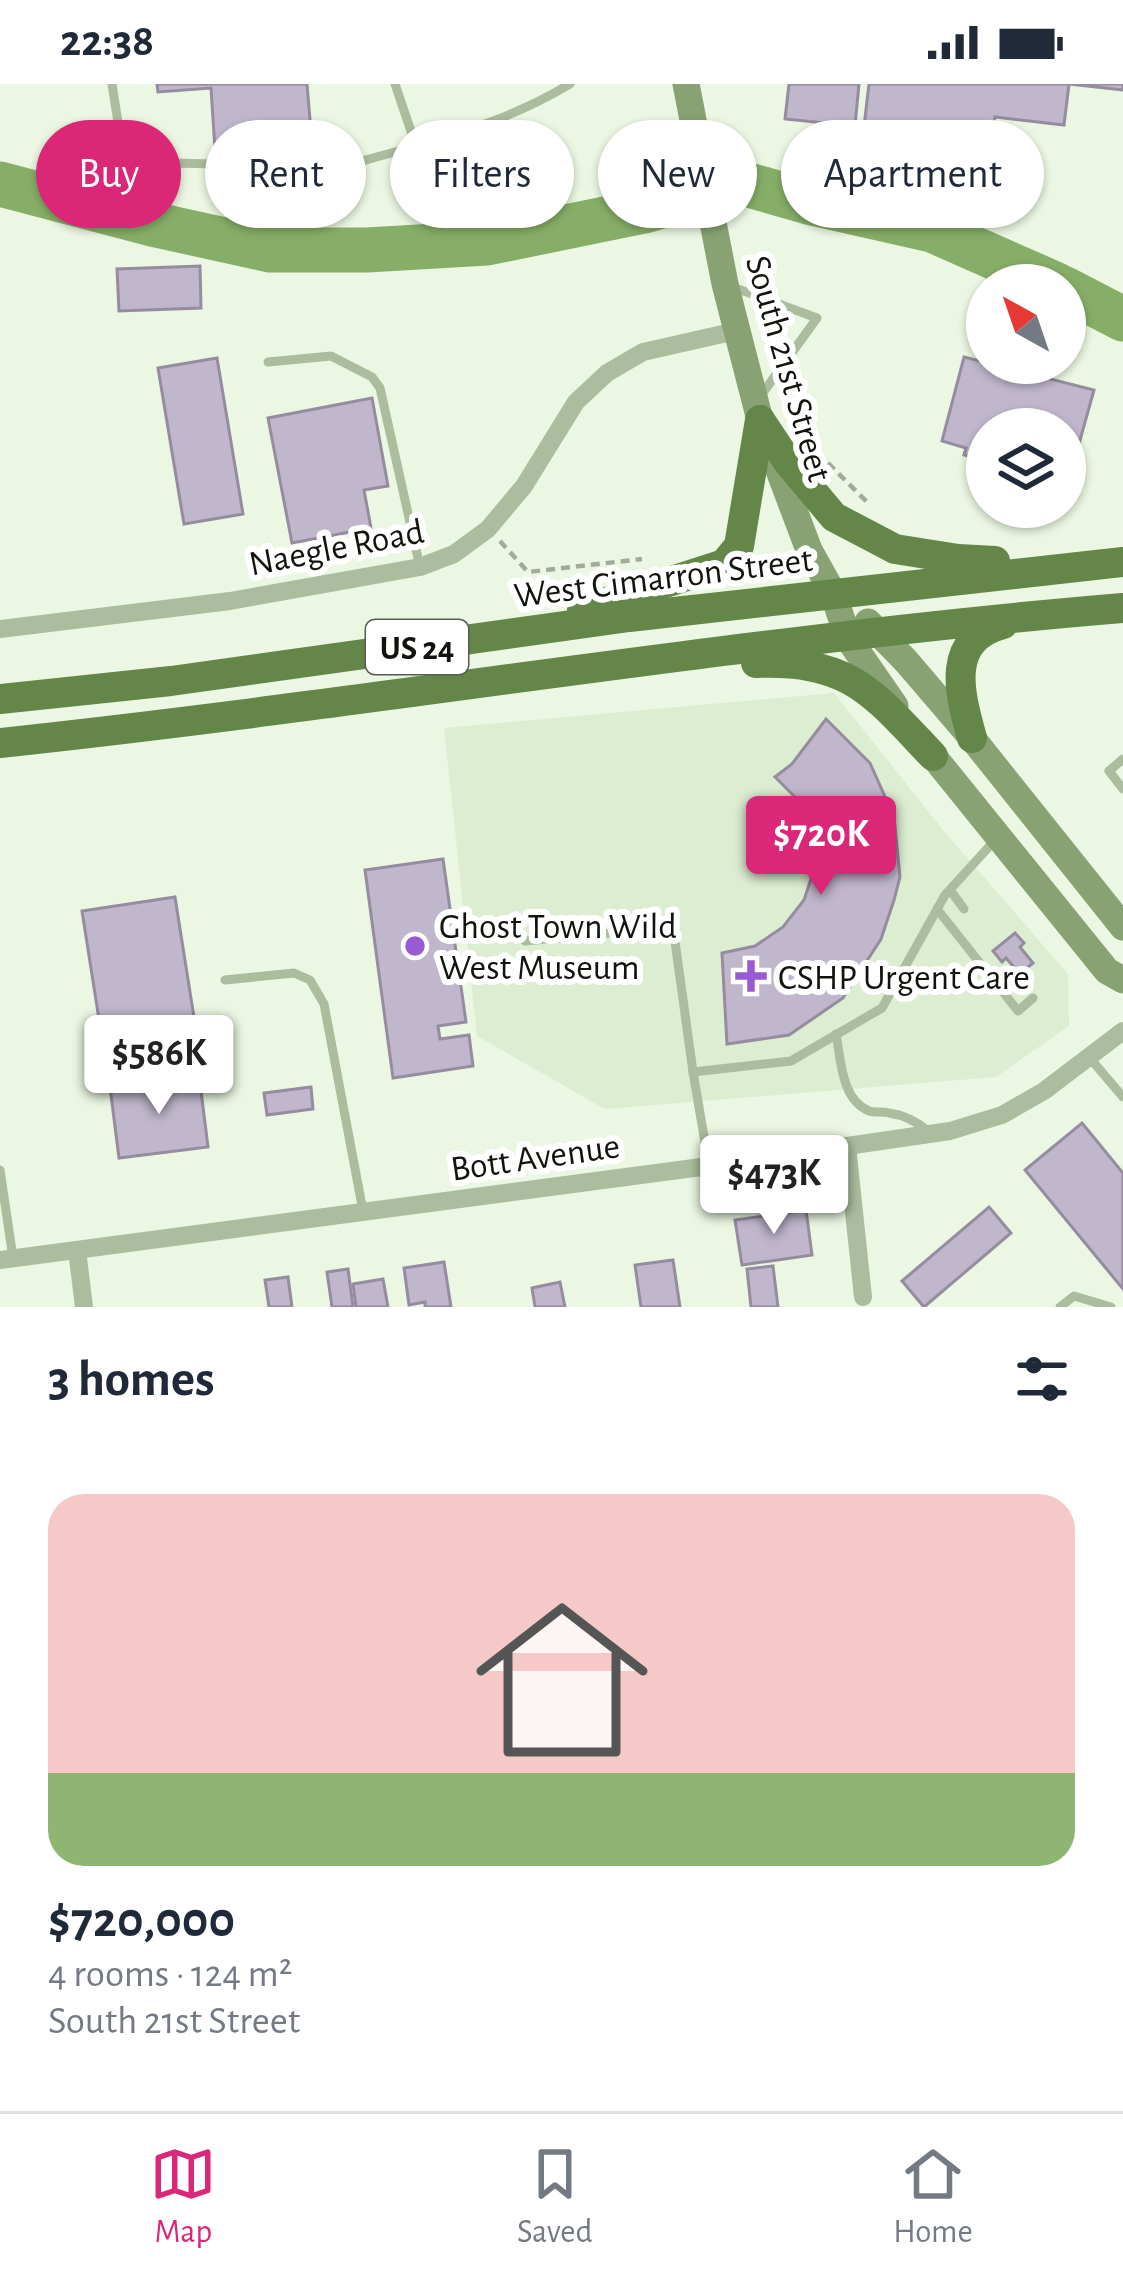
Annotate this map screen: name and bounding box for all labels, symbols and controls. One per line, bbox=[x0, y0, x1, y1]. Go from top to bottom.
text: 22:38 bbox=[60, 19, 154, 64]
chip: Buy bbox=[36, 120, 181, 228]
chip: Rent bbox=[205, 120, 366, 228]
chip: Filters bbox=[390, 120, 574, 228]
chip: New bbox=[598, 120, 757, 228]
chip: Apartment bbox=[781, 120, 1044, 228]
street label: South 21st Street bbox=[739, 252, 838, 486]
north arrow bbox=[966, 264, 1086, 384]
map controls bbox=[966, 264, 1086, 528]
button: layers bbox=[966, 408, 1086, 528]
street label: Naegle Road bbox=[246, 513, 427, 583]
street label: West Cimarron Street bbox=[512, 542, 815, 614]
road number: US 24 bbox=[366, 620, 468, 674]
pin: $720K bbox=[737, 796, 905, 898]
text: $720K bbox=[773, 815, 869, 854]
place label: Ghost Town Wild West Museum bbox=[439, 909, 677, 986]
marker: Ghost Town Wild West Museum bbox=[402, 933, 428, 959]
marker: CSHP Urgent Care bbox=[735, 960, 767, 992]
place label: CSHP Urgent Care bbox=[778, 960, 1030, 996]
pin: $586K bbox=[75, 1015, 243, 1117]
text: $586K bbox=[111, 1034, 207, 1073]
street label: Bott Avenue bbox=[448, 1128, 622, 1188]
pin: $473K bbox=[690, 1135, 858, 1237]
text: $473K bbox=[727, 1154, 821, 1193]
icon: filters bbox=[1009, 1346, 1075, 1412]
text: 3 homes bbox=[48, 1354, 215, 1405]
icon: home bbox=[454, 1572, 670, 1788]
text: $720,000 bbox=[48, 1895, 235, 1946]
text: 4 rooms · 124 m² bbox=[48, 1955, 292, 1994]
text: South 21st Street bbox=[48, 2002, 300, 2041]
tab: Map bbox=[150, 2141, 216, 2253]
tab: Saved bbox=[517, 2141, 593, 2253]
tab: Home bbox=[893, 2141, 973, 2253]

